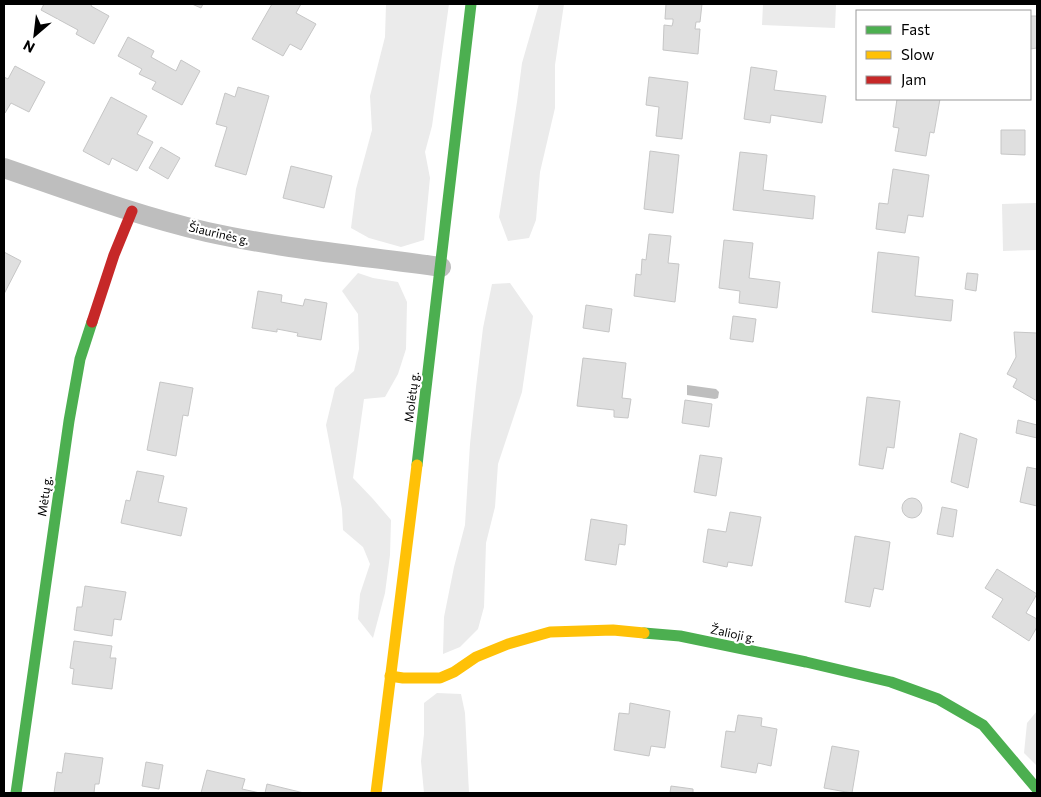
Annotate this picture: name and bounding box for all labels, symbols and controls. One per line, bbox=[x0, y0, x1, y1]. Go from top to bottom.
north arrow bbox=[10, 10, 60, 60]
legend bbox=[856, 10, 1031, 100]
text: Fast bbox=[901, 20, 930, 38]
text: N bbox=[20, 37, 37, 57]
text: Slow bbox=[901, 45, 934, 63]
text: Jam bbox=[901, 70, 926, 88]
street label: Šiaurinės g. bbox=[188, 219, 251, 247]
street label: Molėtų g. bbox=[401, 371, 421, 423]
street label: Mėtų g. bbox=[34, 475, 54, 517]
street label: Žalioji g. bbox=[709, 621, 757, 645]

